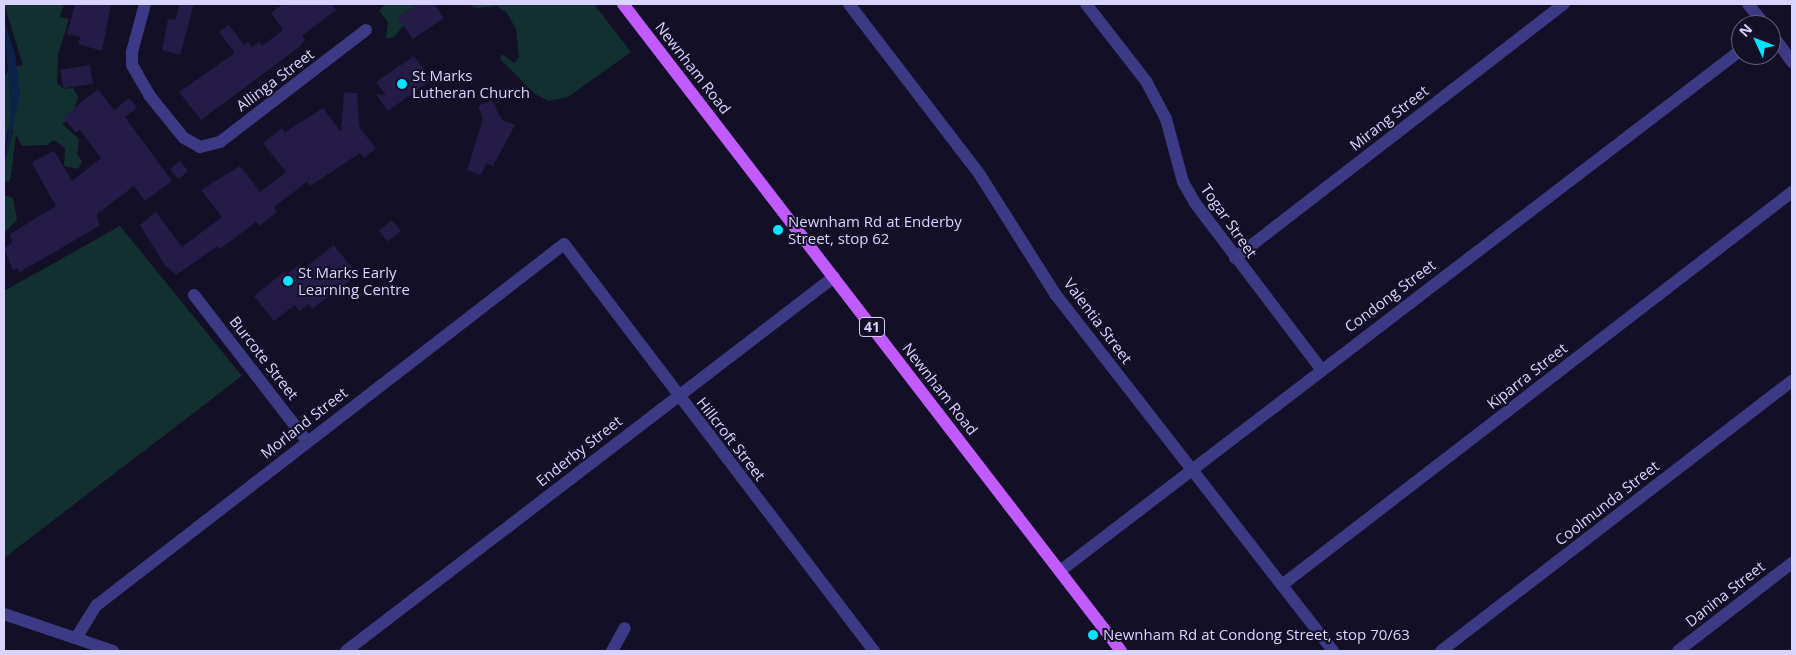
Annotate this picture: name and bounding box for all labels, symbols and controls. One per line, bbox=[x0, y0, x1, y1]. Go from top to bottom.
north arrow bbox=[1731, 15, 1781, 65]
street label: Newnham Road bbox=[652, 18, 734, 118]
text: N bbox=[1735, 19, 1756, 41]
street label: Allinga Street bbox=[233, 45, 317, 115]
place label: St Marks Lutheran Church bbox=[412, 66, 530, 101]
marker: St Marks Lutheran Church bbox=[396, 78, 408, 90]
street label: Mirang Street bbox=[1346, 82, 1432, 154]
street label: Togar Street bbox=[1197, 181, 1261, 261]
place label: Newnham Rd at Enderby Street, stop 62 bbox=[788, 212, 962, 247]
marker: Newnham Rd at Enderby Street, stop 62 bbox=[772, 224, 784, 236]
street label: Condong Street bbox=[1341, 256, 1439, 336]
place label: St Marks Early Learning Centre bbox=[298, 263, 410, 298]
marker: St Marks Early Learning Centre bbox=[282, 275, 294, 287]
street label: Valentia Street bbox=[1060, 275, 1136, 367]
street label: Burcote Street bbox=[226, 313, 302, 403]
road number: 41 bbox=[858, 316, 886, 338]
street label: Newnham Road bbox=[899, 339, 981, 439]
street label: Kiparra Street bbox=[1483, 339, 1571, 413]
street label: Morland Street bbox=[257, 384, 351, 462]
street label: Hillcroft Street bbox=[693, 394, 769, 484]
street label: Enderby Street bbox=[533, 412, 625, 490]
street label: Coolmunda Street bbox=[1551, 457, 1663, 549]
street label: Danina Street bbox=[1682, 558, 1768, 630]
place label: Newnham Rd at Condong Street, stop 70/63 bbox=[1103, 626, 1410, 644]
marker: Newnham Rd at Condong Street, stop 70/63 bbox=[1087, 629, 1099, 641]

